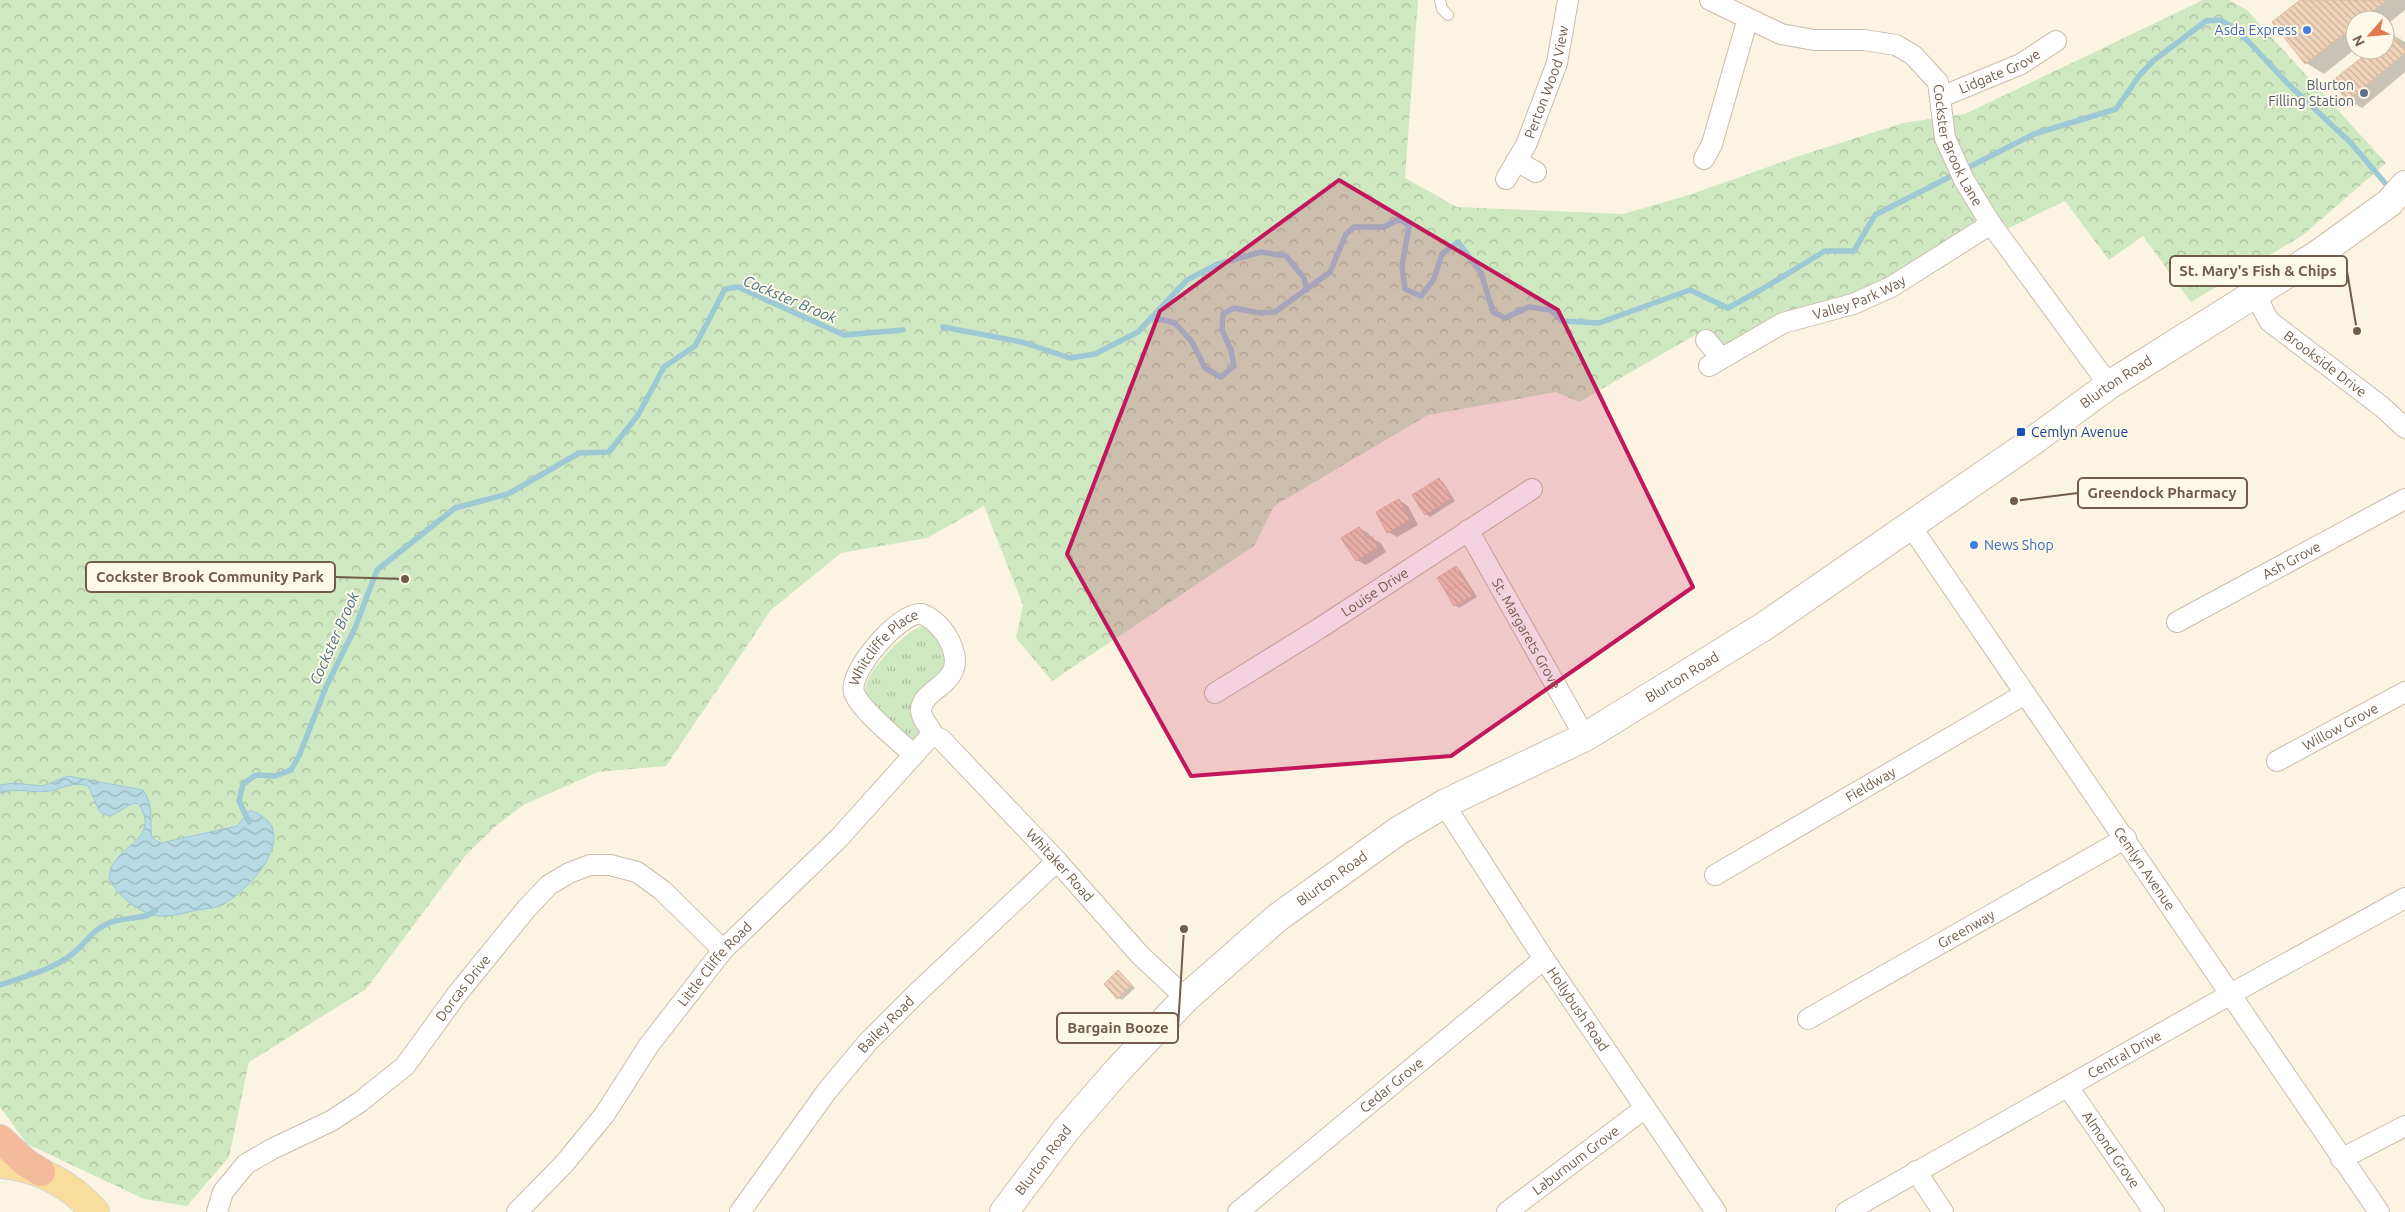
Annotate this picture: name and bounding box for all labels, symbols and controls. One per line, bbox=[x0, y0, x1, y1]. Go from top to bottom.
north arrow bbox=[2345, 10, 2395, 60]
place label: Asda Express bbox=[2215, 22, 2297, 38]
street label: Perton Wood View bbox=[1521, 24, 1571, 141]
marker: Asda Express bbox=[2301, 24, 2313, 36]
text: N bbox=[2349, 33, 2368, 49]
street label: Lidgate Grove bbox=[1957, 46, 2043, 97]
place label: Blurton Filling Station bbox=[2268, 77, 2354, 109]
street label: Cockster Brook Lane bbox=[1930, 83, 1986, 209]
marker: Blurton Filling Station bbox=[2358, 87, 2370, 99]
callout: St. Mary's Fish & Chips bbox=[2170, 256, 2347, 286]
text: St. Mary's Fish & Chips bbox=[2179, 262, 2337, 279]
water label: Cockster Brook bbox=[741, 272, 840, 326]
street label: Valley Park Way bbox=[1811, 272, 1909, 323]
street label: Brookside Drive bbox=[2281, 327, 2370, 400]
street label: Blurton Road bbox=[2077, 352, 2155, 412]
place label: Cemlyn Avenue bbox=[2031, 424, 2128, 440]
marker: Cemlyn Avenue bbox=[2015, 426, 2027, 438]
callout: Greendock Pharmacy bbox=[2078, 478, 2247, 508]
text: Greendock Pharmacy bbox=[2088, 484, 2237, 501]
place label: News Shop bbox=[1984, 537, 2054, 553]
street label: Ash Grove bbox=[2259, 538, 2323, 582]
marker: News Shop bbox=[1968, 539, 1980, 551]
callout: Cockster Brook Community Park bbox=[86, 562, 335, 592]
street label: Louise Drive bbox=[1338, 564, 1411, 620]
text: Cockster Brook Community Park bbox=[96, 568, 325, 585]
street label: St. Margarets Grove bbox=[1489, 575, 1564, 692]
water label: Cockster Brook bbox=[306, 589, 362, 687]
street label: Whitcliffe Place bbox=[846, 606, 920, 688]
street label: Blurton Road bbox=[1643, 648, 1722, 706]
street label: Willow Grove bbox=[2300, 700, 2381, 754]
street label: Fieldway bbox=[1843, 763, 1899, 805]
street label: Cemlyn Avenue bbox=[2111, 824, 2179, 913]
street label: Whitaker Road bbox=[1023, 826, 1097, 905]
street label: Blurton Road bbox=[1293, 848, 1370, 909]
street label: Greenway bbox=[1935, 906, 1998, 951]
street label: Little Cliffe Road bbox=[674, 919, 755, 1009]
street label: Dorcas Drive bbox=[432, 952, 494, 1024]
street label: Hollybush Road bbox=[1544, 964, 1612, 1054]
street label: Bailey Road bbox=[854, 993, 917, 1056]
callout: Bargain Booze bbox=[1057, 1013, 1178, 1043]
text: Bargain Booze bbox=[1067, 1019, 1169, 1036]
street label: Central Drive bbox=[2085, 1027, 2164, 1082]
street label: Cedar Grove bbox=[1356, 1054, 1426, 1116]
street label: Almond Grove bbox=[2079, 1108, 2143, 1191]
street label: Blurton Road bbox=[1012, 1122, 1074, 1198]
street label: Laburnum Grove bbox=[1529, 1122, 1622, 1198]

